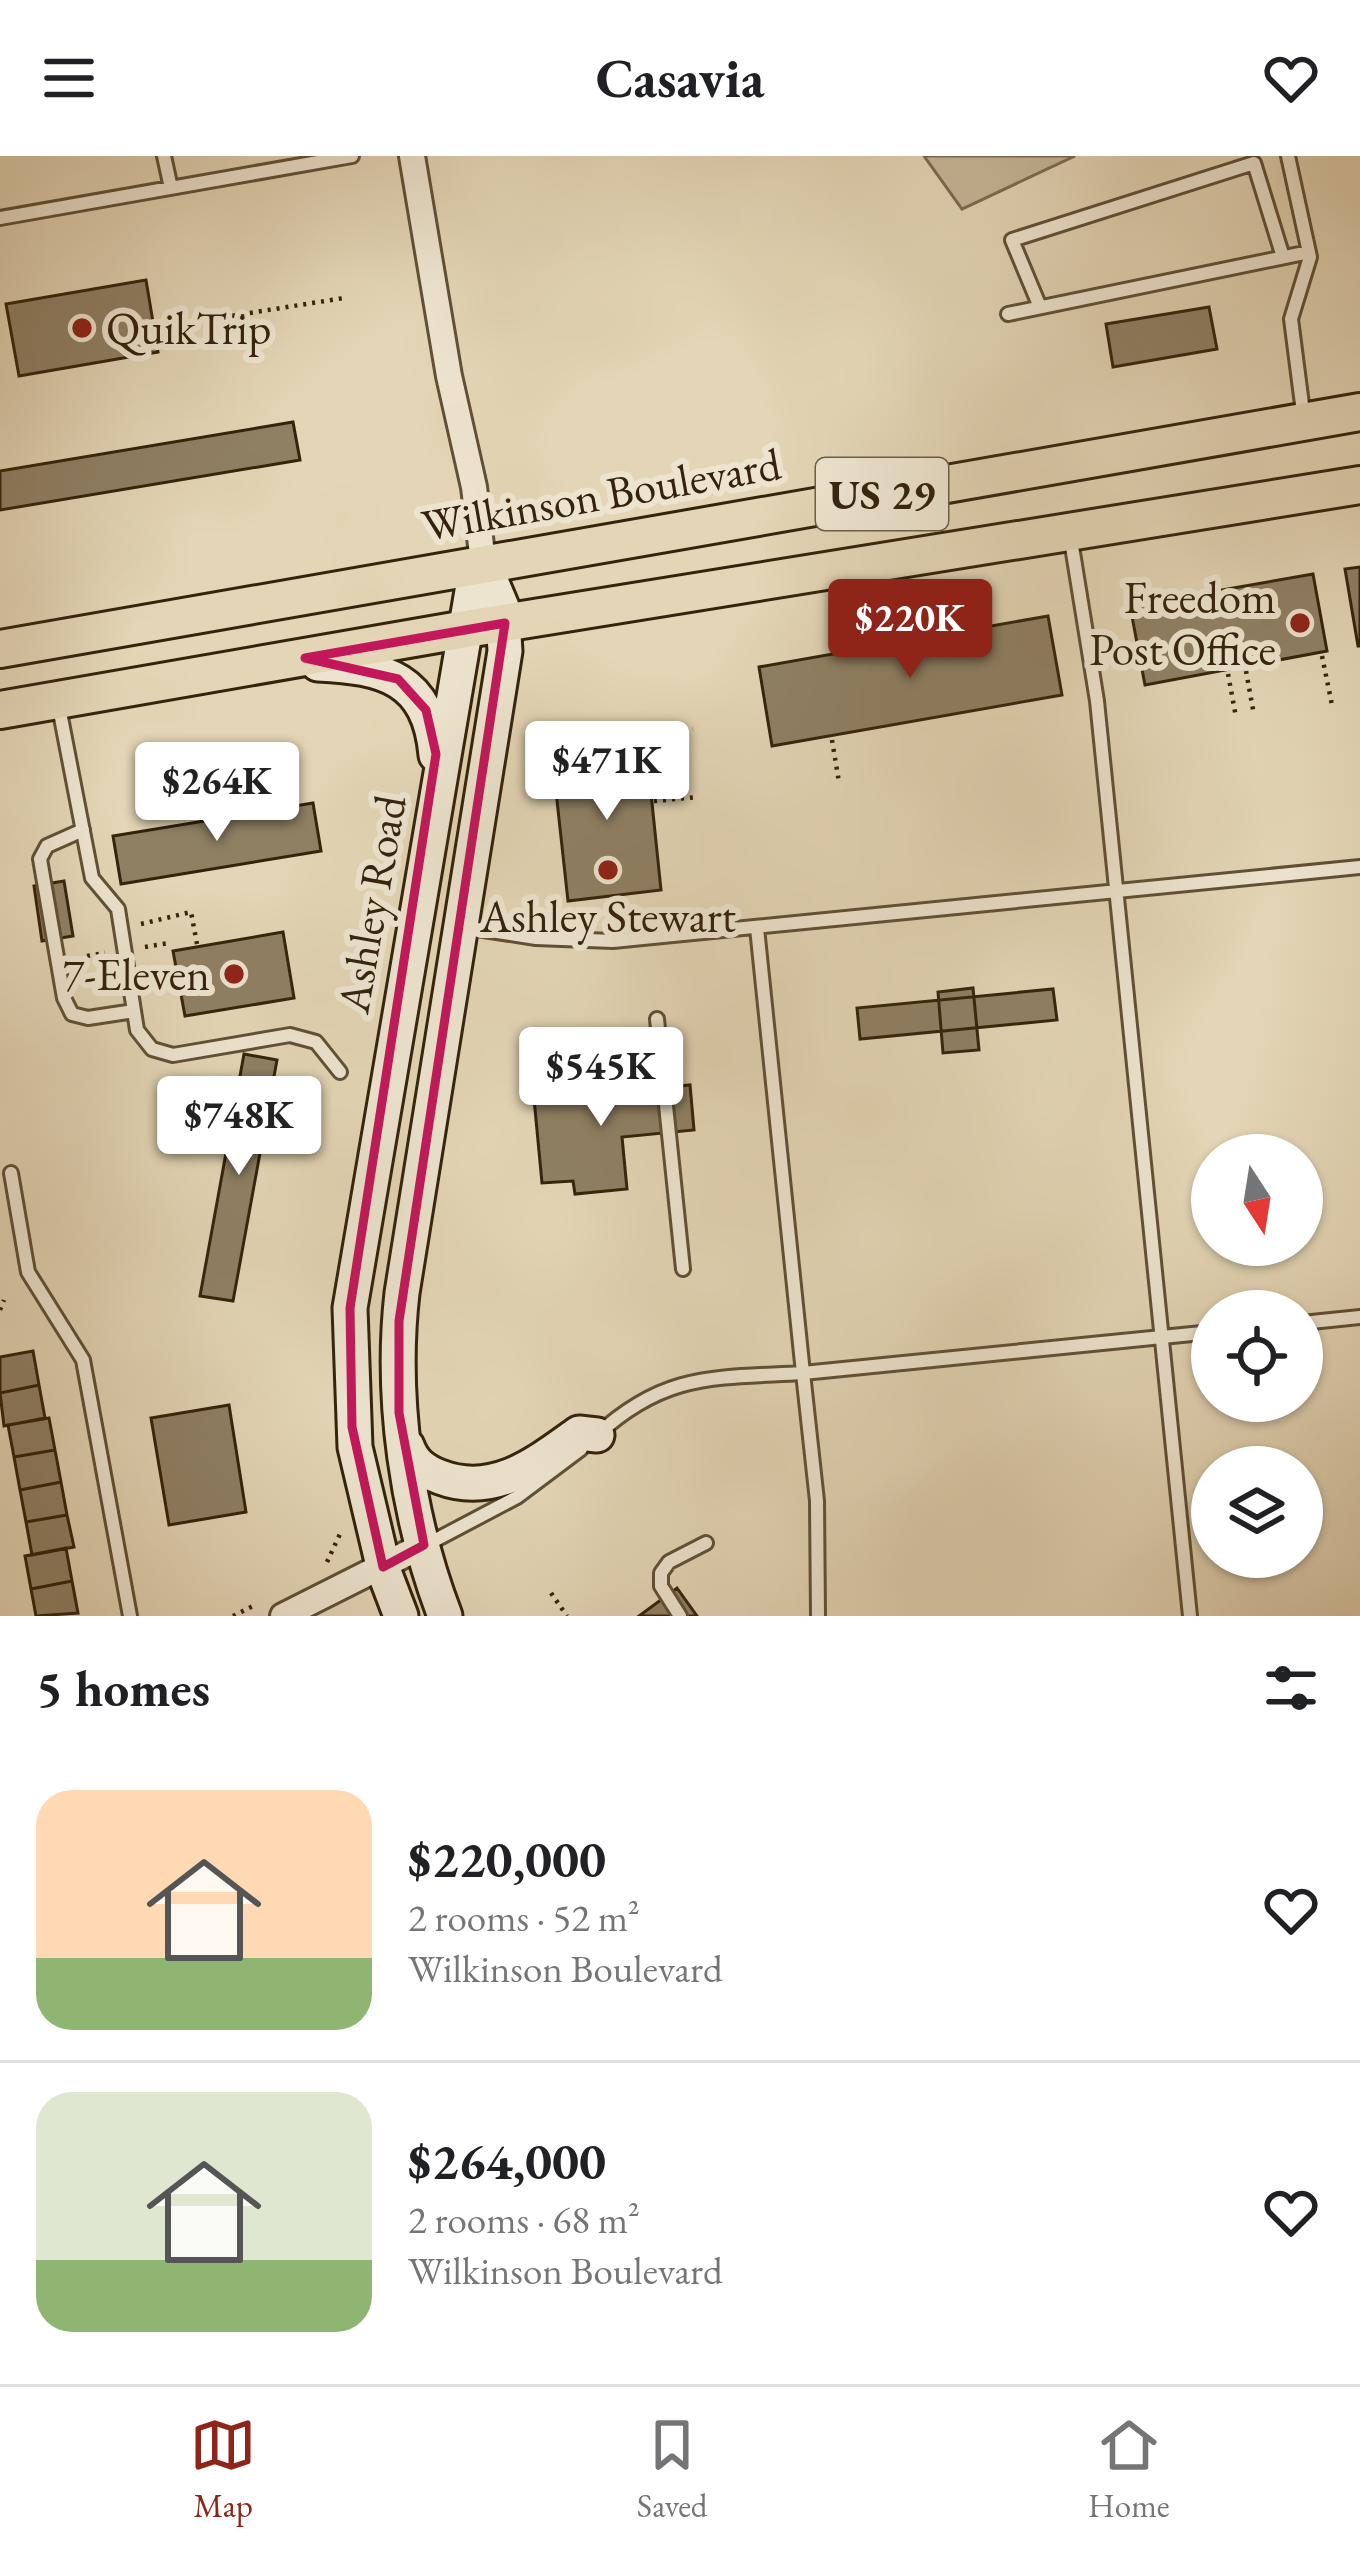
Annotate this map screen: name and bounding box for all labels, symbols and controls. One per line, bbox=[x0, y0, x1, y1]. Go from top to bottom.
text: Casavia bbox=[596, 43, 764, 113]
icon: menu bbox=[36, 45, 102, 111]
icon: heart bbox=[1258, 45, 1324, 111]
place label: QuikTrip bbox=[106, 299, 271, 357]
marker: QuikTrip bbox=[69, 315, 95, 341]
street label: Wilkinson Boulevard bbox=[417, 434, 785, 554]
road number: US 29 bbox=[816, 458, 948, 530]
place label: Freedom Post Office bbox=[1089, 568, 1276, 678]
pin: $220K bbox=[826, 579, 994, 681]
text: $220K bbox=[855, 592, 965, 643]
marker: Freedom Post Office bbox=[1287, 610, 1313, 636]
pin: $471K bbox=[523, 721, 691, 823]
text: $471K bbox=[552, 734, 662, 785]
pin: $264K bbox=[133, 742, 301, 844]
text: $264K bbox=[162, 755, 272, 806]
street label: Ashley Road bbox=[323, 790, 419, 1018]
marker: Ashley Stewart bbox=[595, 857, 621, 883]
place label: Ashley Stewart bbox=[479, 887, 736, 945]
place label: 7-Eleven bbox=[62, 945, 210, 1003]
marker: 7-Eleven bbox=[221, 961, 247, 987]
pin: $545K bbox=[517, 1027, 685, 1129]
text: $545K bbox=[546, 1040, 656, 1091]
pin: $748K bbox=[155, 1076, 323, 1178]
text: $748K bbox=[184, 1089, 294, 1140]
north arrow bbox=[1191, 1134, 1323, 1266]
map controls bbox=[1191, 1134, 1323, 1578]
button: locate bbox=[1191, 1290, 1323, 1422]
button: layers bbox=[1191, 1446, 1323, 1578]
text: 5 homes bbox=[36, 1655, 210, 1721]
icon: filters bbox=[1258, 1655, 1324, 1721]
text: $220,000 bbox=[408, 1826, 606, 1892]
icon: home bbox=[132, 1838, 276, 1982]
icon: heart bbox=[1258, 1877, 1324, 1943]
text: 2 rooms · 52 m² bbox=[408, 1892, 640, 1943]
text: Wilkinson Boulevard bbox=[408, 1943, 723, 1994]
text: $264,000 bbox=[408, 2128, 606, 2194]
icon: home bbox=[132, 2140, 276, 2284]
icon: heart bbox=[1258, 2179, 1324, 2245]
text: 2 rooms · 68 m² bbox=[408, 2194, 640, 2245]
text: Wilkinson Boulevard bbox=[408, 2245, 723, 2296]
tab: Map bbox=[190, 2412, 256, 2527]
tab: Saved bbox=[637, 2412, 708, 2527]
tab: Home bbox=[1088, 2412, 1170, 2527]

